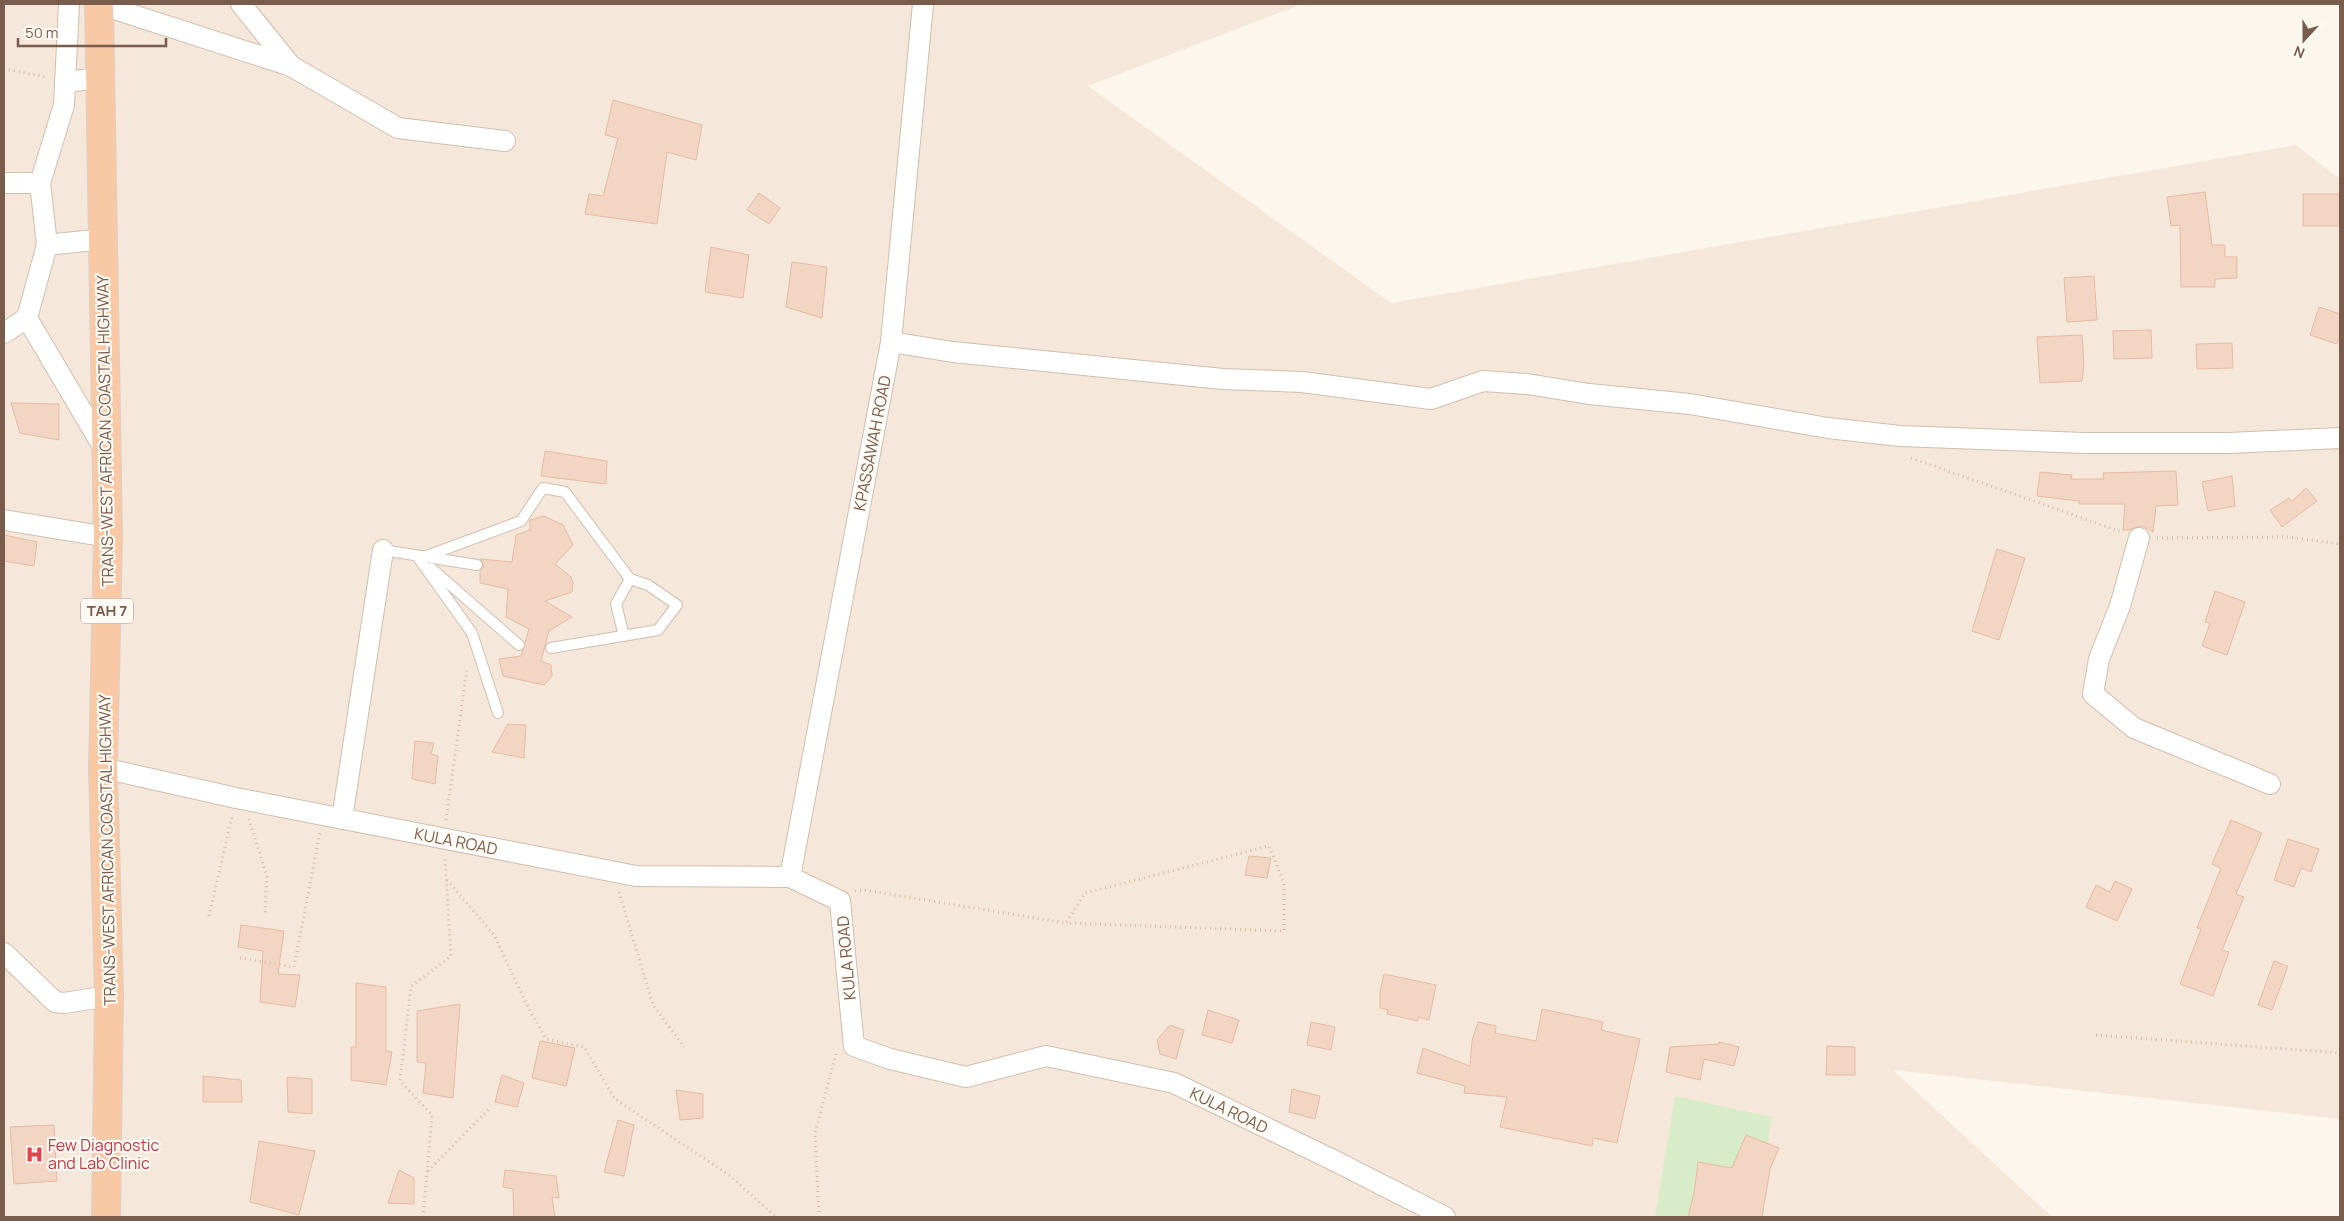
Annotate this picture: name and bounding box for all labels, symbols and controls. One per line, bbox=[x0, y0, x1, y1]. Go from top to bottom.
scale bar bbox=[18, 15, 165, 47]
north arrow bbox=[2279, 15, 2329, 65]
text: 50 m bbox=[25, 22, 59, 43]
text: N bbox=[2291, 42, 2307, 63]
street label: TRANS-WEST AFRICAN COASTAL HIGHWAY bbox=[91, 275, 119, 587]
street label: KPASSAWAH ROAD bbox=[848, 373, 896, 513]
road number: TAH 7 bbox=[81, 598, 133, 624]
street label: TRANS-WEST AFRICAN COASTAL HIGHWAY bbox=[93, 694, 121, 1006]
street label: KULA ROAD bbox=[412, 822, 500, 860]
street label: KULA ROAD bbox=[831, 915, 861, 1001]
street label: KULA ROAD bbox=[1186, 1082, 1272, 1139]
place label: Few Diagnostic and Lab Clinic bbox=[48, 1134, 160, 1174]
hospital icon: Few Diagnostic and Lab Clinic bbox=[24, 1144, 44, 1164]

